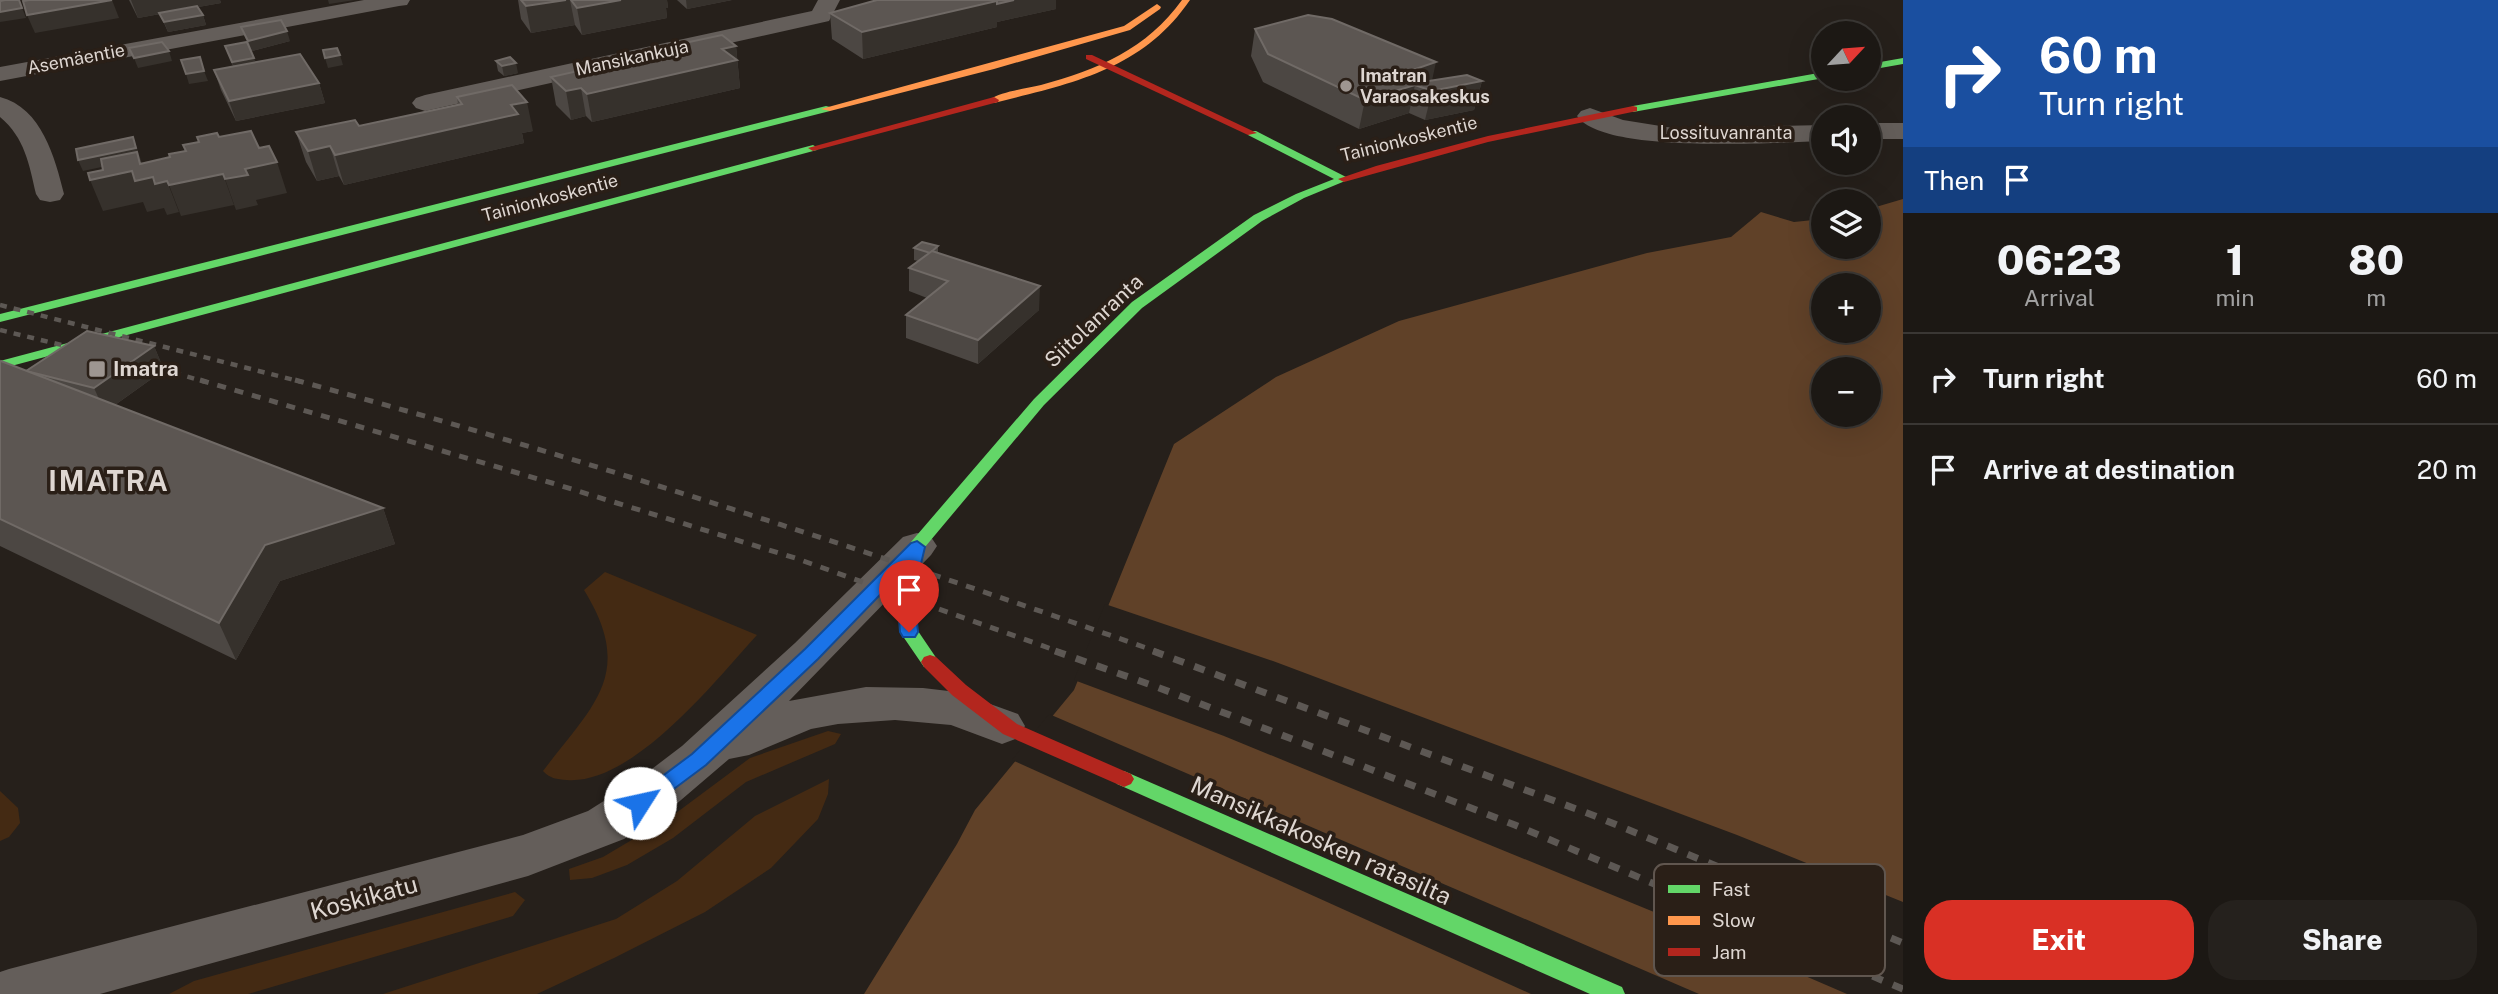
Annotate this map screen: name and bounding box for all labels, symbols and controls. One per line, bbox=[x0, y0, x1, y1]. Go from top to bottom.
north arrow bbox=[1811, 21, 1881, 91]
map controls bbox=[1811, 21, 1881, 427]
text: 60 m bbox=[2039, 26, 2158, 84]
icon: right bbox=[1924, 28, 2015, 119]
street label: Mansikankuja bbox=[573, 35, 690, 80]
street label: Asemäentie bbox=[25, 39, 127, 78]
place label: Imatran Varaosakeskus bbox=[1360, 65, 1490, 107]
marker: Imatran Varaosakeskus bbox=[1338, 78, 1354, 94]
text: Turn right bbox=[2039, 85, 2184, 122]
button: sound bbox=[1811, 105, 1881, 175]
street label: Tainionkoskentie bbox=[1338, 111, 1479, 166]
street label: Lossituvanranta bbox=[1660, 122, 1792, 143]
icon: arrive bbox=[1998, 161, 2036, 199]
text: Then bbox=[1924, 165, 1984, 196]
street label: Tainionkoskentie bbox=[480, 169, 620, 226]
button: layers bbox=[1811, 189, 1881, 259]
text: 06:23 bbox=[1997, 235, 2122, 284]
text: 1 bbox=[2226, 235, 2244, 284]
text: 80 bbox=[2348, 235, 2404, 284]
street label: Siitolanranta bbox=[1039, 269, 1148, 372]
button: + bbox=[1811, 273, 1881, 343]
text: Arrival bbox=[2024, 284, 2095, 311]
text: min bbox=[2215, 284, 2254, 311]
text: m bbox=[2366, 284, 2386, 311]
place label: Imatra bbox=[113, 356, 179, 381]
button: − bbox=[1811, 357, 1881, 427]
marker: Imatra bbox=[87, 359, 107, 379]
icon: right bbox=[1924, 360, 1962, 398]
text: Turn right bbox=[1983, 363, 2105, 394]
text: 60 m bbox=[2416, 363, 2477, 394]
icon: arrive bbox=[1924, 451, 1962, 489]
text: Arrive at destination bbox=[1983, 454, 2235, 485]
text: 20 m bbox=[2417, 454, 2477, 485]
district label: IMATRA bbox=[48, 464, 170, 497]
pin bbox=[879, 560, 939, 632]
icon: arrive bbox=[890, 571, 928, 609]
position arrow bbox=[603, 766, 677, 840]
street label: Mansikkakosken ratasilta bbox=[1187, 770, 1456, 910]
legend bbox=[1654, 864, 1885, 976]
street label: Koskikatu bbox=[307, 869, 420, 925]
text: Fast bbox=[1712, 878, 1750, 900]
button: Exit bbox=[1924, 900, 2194, 980]
button: Share bbox=[2208, 900, 2477, 980]
text: Slow bbox=[1712, 909, 1756, 931]
text: Jam bbox=[1712, 941, 1746, 963]

